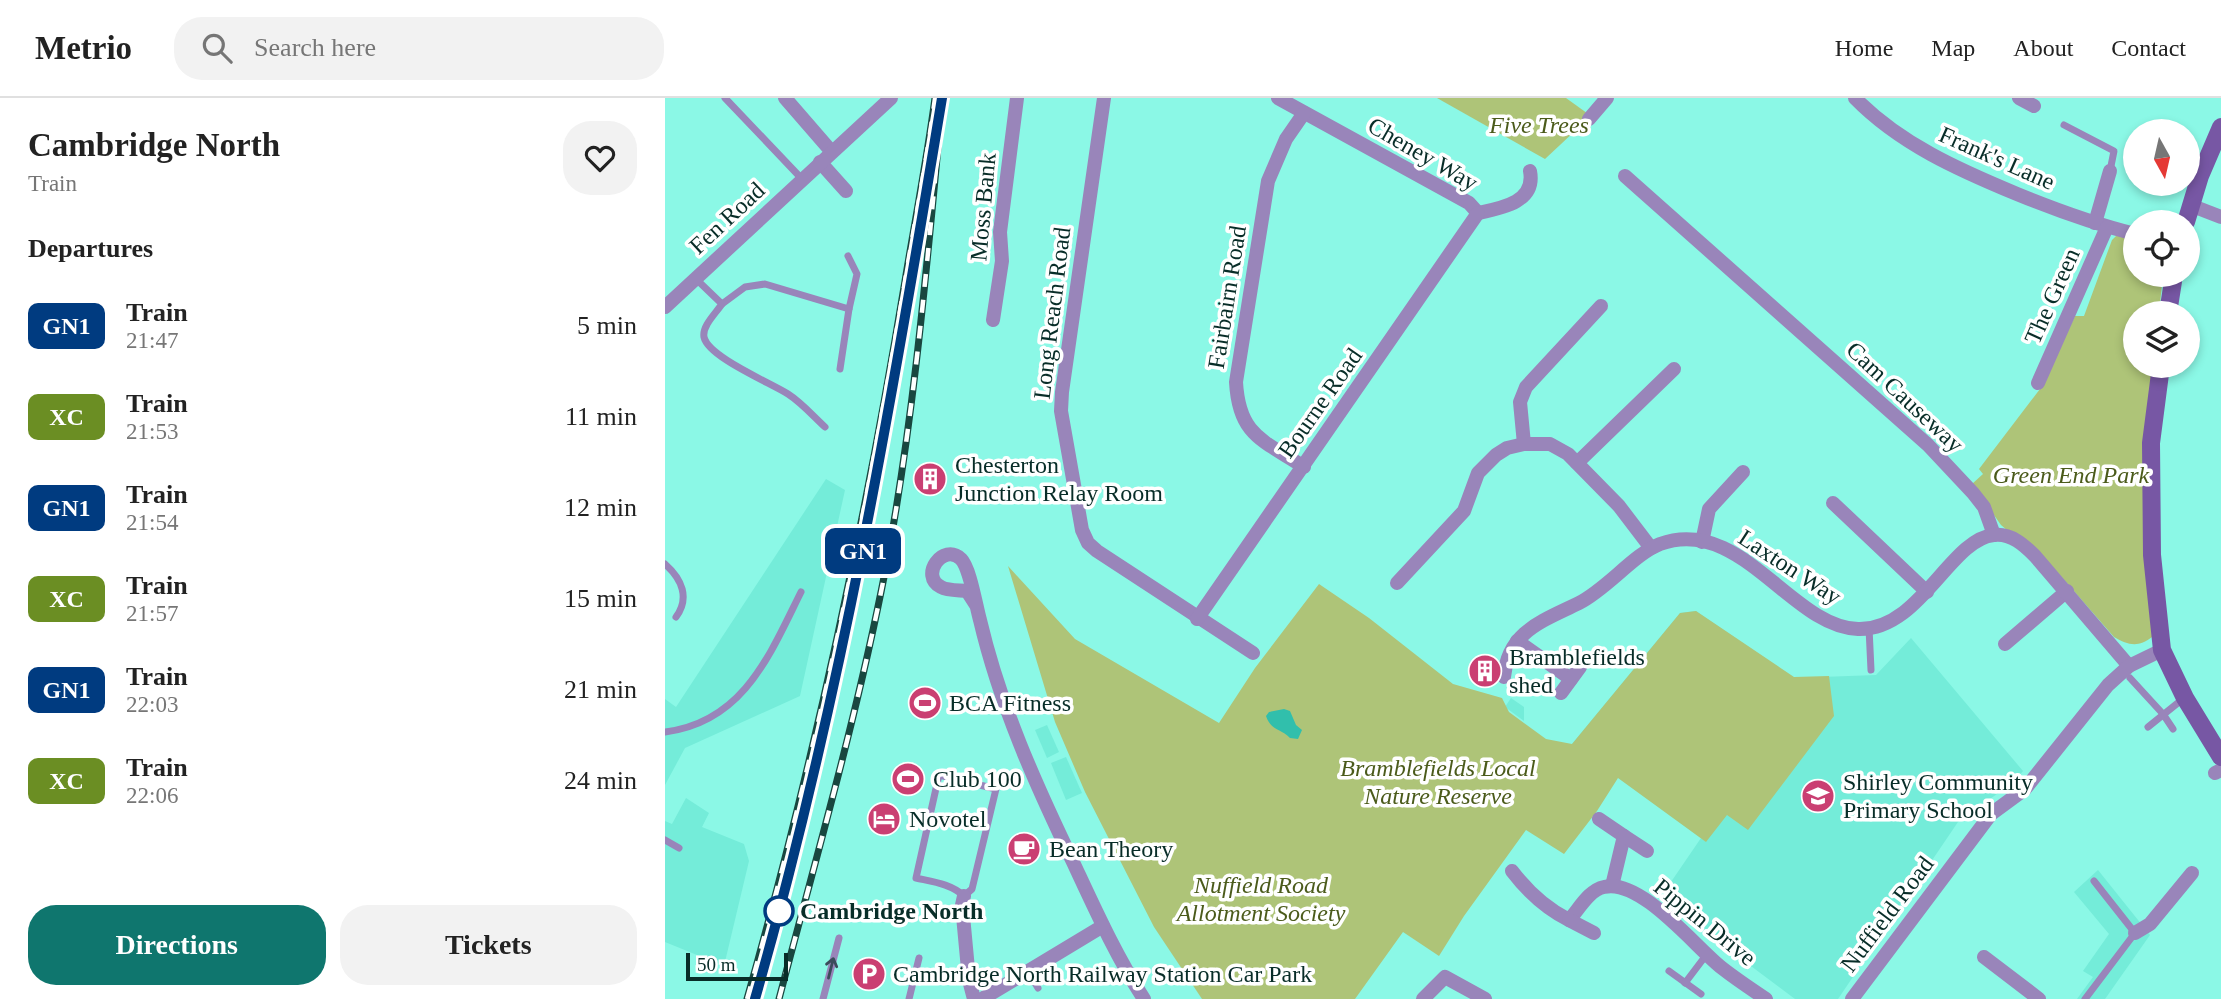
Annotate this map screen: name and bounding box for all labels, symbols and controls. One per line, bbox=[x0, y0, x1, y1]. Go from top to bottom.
search box bbox=[174, 17, 664, 80]
icon: search bbox=[198, 29, 236, 67]
text: Metrio bbox=[35, 30, 132, 66]
text: Search here bbox=[254, 33, 376, 62]
text: Home bbox=[1835, 35, 1893, 61]
text: Map bbox=[1931, 35, 1975, 61]
text: About bbox=[2013, 35, 2073, 61]
text: Contact bbox=[2111, 35, 2186, 61]
street label: Cheney Way bbox=[1364, 112, 1482, 196]
park label: Five Trees bbox=[1488, 112, 1589, 138]
north arrow bbox=[2123, 119, 2200, 196]
map controls bbox=[2123, 119, 2200, 378]
button: heart bbox=[563, 121, 637, 195]
street label: Frank's Lane bbox=[1935, 121, 2059, 195]
text: Cambridge North bbox=[28, 127, 280, 163]
street label: Moss Bank bbox=[965, 152, 1001, 262]
text: Train bbox=[28, 171, 77, 196]
street label: Fen Road bbox=[684, 177, 770, 259]
button: locate bbox=[2123, 210, 2200, 287]
street label: Fairbairn Road bbox=[1203, 224, 1251, 370]
street label: Long Reach Road bbox=[1029, 225, 1075, 401]
text: Departures bbox=[28, 234, 153, 263]
street label: The Green bbox=[2019, 244, 2085, 348]
text: Train bbox=[126, 298, 188, 327]
button: layers bbox=[2123, 301, 2200, 378]
text: 5 min bbox=[577, 311, 637, 340]
text: GN1 bbox=[43, 313, 91, 339]
text: 21:47 bbox=[126, 328, 178, 353]
street label: Cam Causeway bbox=[1841, 336, 1969, 458]
street label: Bourne Road bbox=[1273, 343, 1367, 463]
text: Train bbox=[126, 389, 188, 418]
text: 11 min bbox=[565, 402, 637, 431]
text: XC bbox=[49, 404, 84, 430]
text: 21:53 bbox=[126, 419, 178, 444]
place label: Chesterton Junction Relay Room bbox=[955, 452, 1163, 506]
building icon: Chesterton Junction Relay Room bbox=[911, 460, 949, 498]
park label: Green End Park bbox=[1993, 462, 2150, 488]
text: Train bbox=[126, 480, 188, 509]
text: 12 min bbox=[564, 493, 637, 522]
text: GN1 bbox=[43, 495, 91, 521]
text: 21:54 bbox=[126, 510, 178, 535]
street label: Laxton Way bbox=[1734, 524, 1846, 610]
line badge: GN1 bbox=[823, 528, 903, 574]
text: GN1 bbox=[839, 538, 887, 564]
text: Train bbox=[126, 571, 188, 600]
text: 15 min bbox=[564, 584, 637, 613]
text: XC bbox=[49, 586, 84, 612]
text: 21:57 bbox=[126, 601, 178, 626]
place label: Bramblefields shed bbox=[1509, 644, 1645, 698]
building icon: Bramblefields shed bbox=[1466, 652, 1504, 690]
text: Train bbox=[126, 662, 188, 691]
text: 21 min bbox=[564, 675, 637, 704]
text: GN1 bbox=[43, 677, 91, 703]
sports icon: BCA Fitness bbox=[906, 684, 944, 722]
place label: BCA Fitness bbox=[949, 690, 1071, 716]
text: 22:03 bbox=[126, 692, 178, 717]
text: Train bbox=[126, 753, 188, 782]
park label: Bramblefields Local Nature Reserve bbox=[1340, 755, 1536, 809]
sports icon: Club 100 bbox=[889, 760, 927, 798]
text: 24 min bbox=[564, 766, 637, 795]
place label: Club 100 bbox=[933, 766, 1022, 792]
text: XC bbox=[49, 768, 84, 794]
place label: Shirley Community Primary School bbox=[1843, 769, 2033, 823]
school or university icon: Shirley Community Primary School bbox=[1799, 777, 1837, 815]
text: 22:06 bbox=[126, 783, 178, 808]
hotel icon: Novotel bbox=[865, 800, 903, 838]
place label: Novotel bbox=[909, 806, 987, 832]
cafe icon: Bean Theory bbox=[1005, 830, 1043, 868]
place label: Bean Theory bbox=[1049, 836, 1173, 862]
street label: Nuffield Road bbox=[1835, 851, 1939, 977]
park label: Nuffield Road Allotment Society bbox=[1175, 872, 1346, 926]
street label: Pippin Drive bbox=[1649, 873, 1761, 971]
marker: Cambridge North bbox=[764, 896, 794, 926]
place label: Cambridge North bbox=[800, 898, 983, 924]
button: Directions bbox=[28, 905, 326, 985]
button: Tickets bbox=[340, 905, 637, 985]
scale bar bbox=[686, 950, 787, 982]
text: 50 m bbox=[697, 954, 736, 975]
parking icon: Cambridge North Railway Station Car Park bbox=[850, 955, 888, 993]
one-way arrow bbox=[825, 958, 838, 980]
place label: Cambridge North Railway Station Car Park bbox=[893, 961, 1312, 987]

